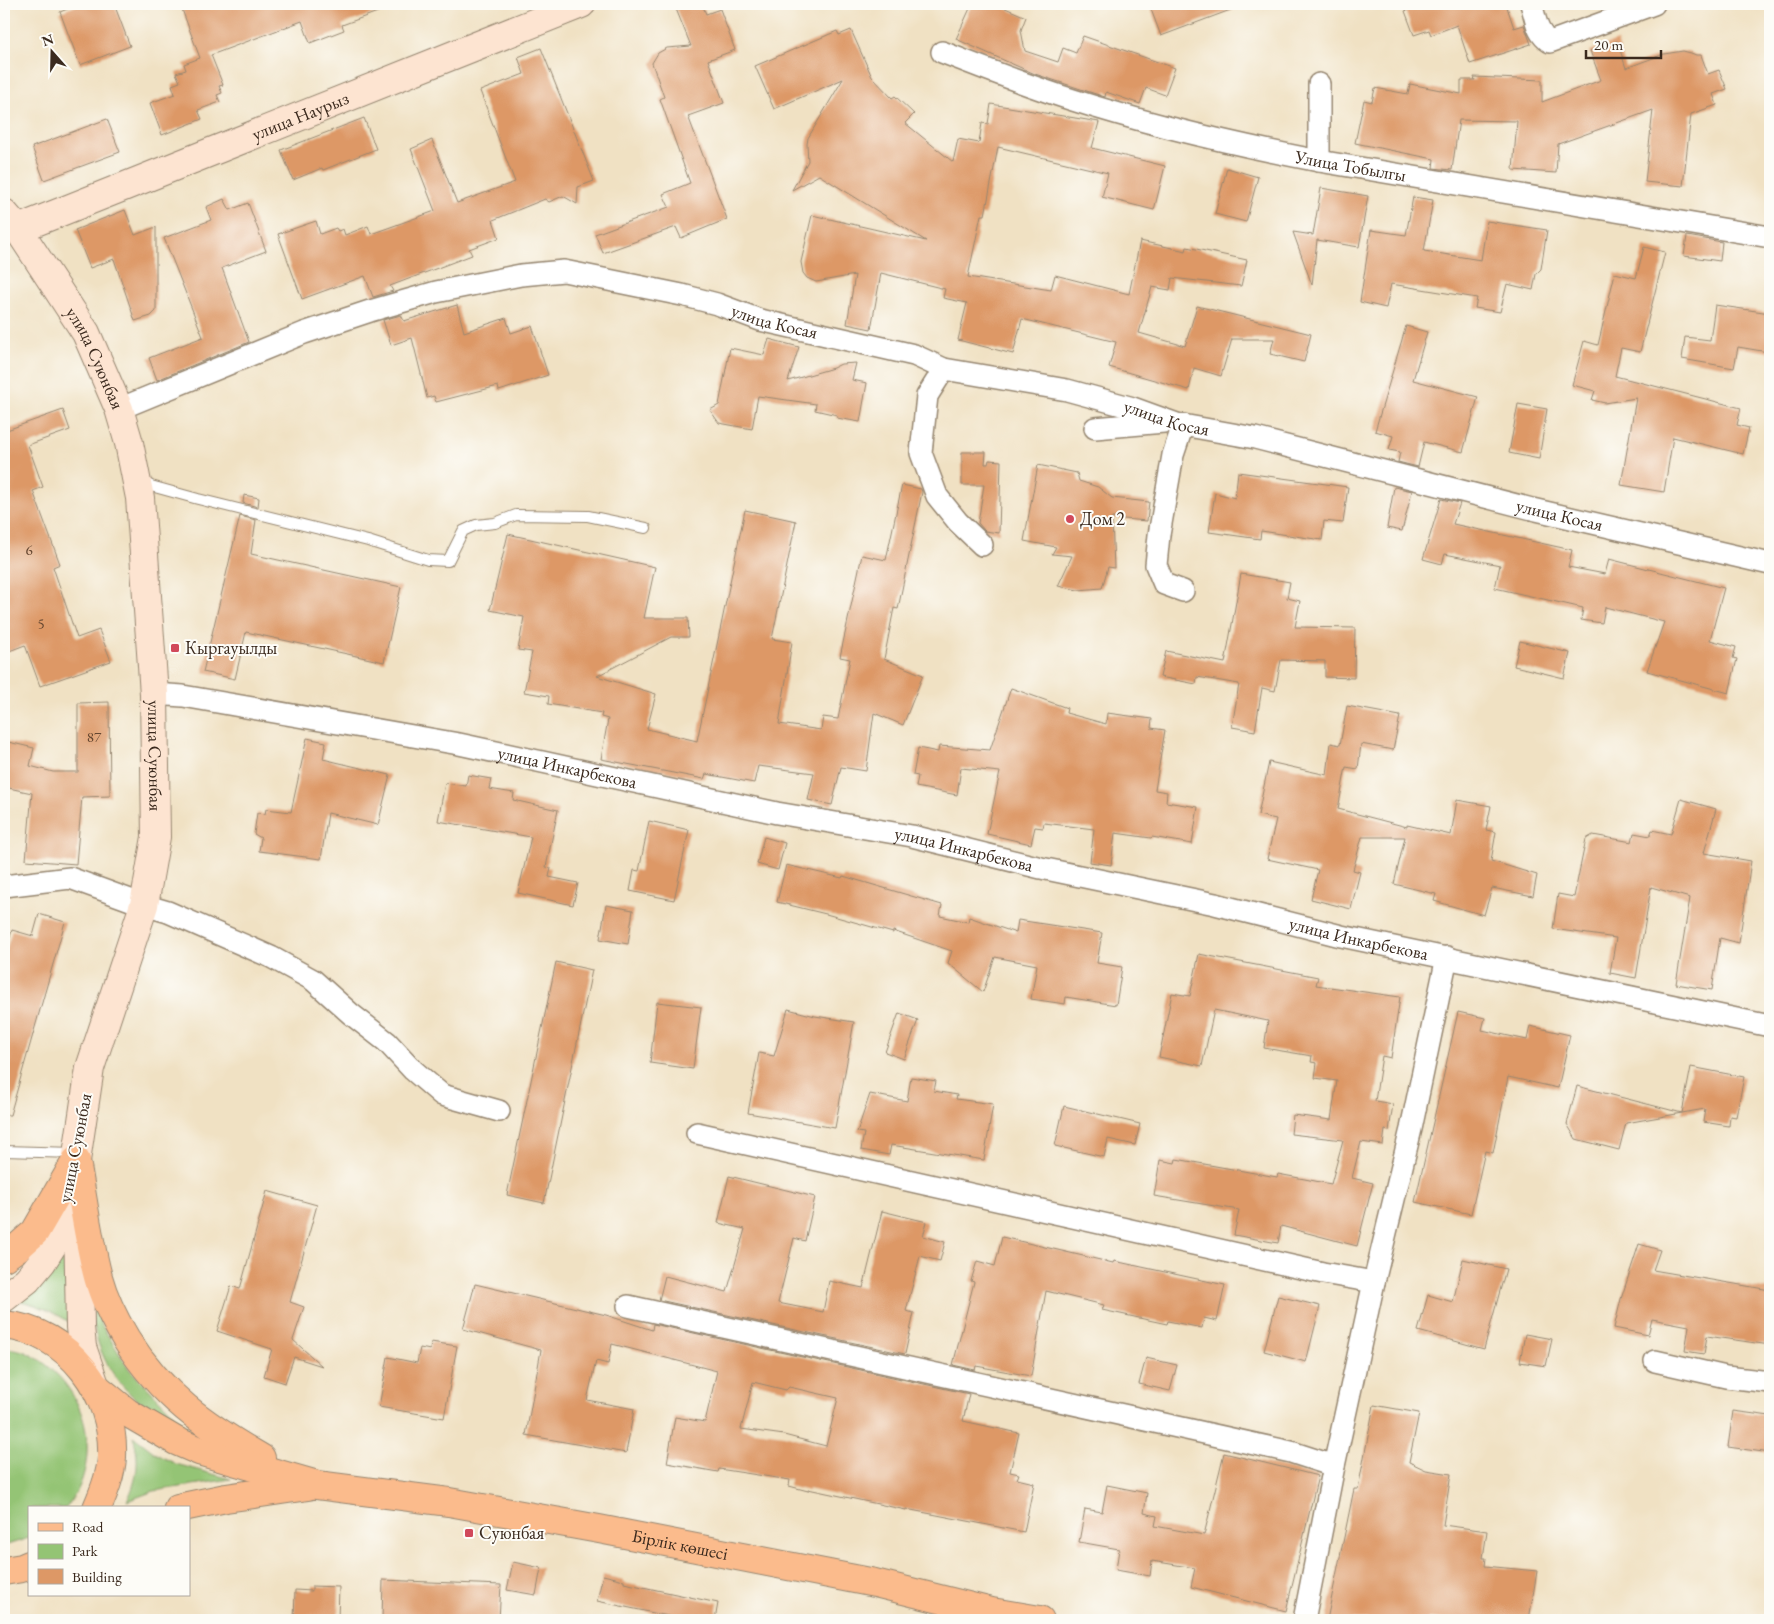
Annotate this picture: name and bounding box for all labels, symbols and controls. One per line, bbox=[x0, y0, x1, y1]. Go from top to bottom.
north arrow bbox=[28, 28, 78, 78]
scale bar bbox=[1586, 28, 1662, 60]
text: N bbox=[39, 29, 57, 50]
text: 20 m bbox=[1594, 35, 1623, 54]
street label: улица Наурыз bbox=[248, 86, 352, 145]
street label: Улица Тобылгы bbox=[1292, 144, 1408, 186]
street label: улица Косая bbox=[728, 298, 820, 344]
street label: улица Суюнбая bbox=[61, 302, 130, 413]
street label: улица Косая bbox=[1121, 394, 1211, 441]
street label: улица Косая bbox=[1514, 493, 1605, 536]
place label: Дом 2 bbox=[1080, 507, 1125, 530]
marker: Дом 2 bbox=[1064, 513, 1076, 525]
house number: 6 bbox=[25, 540, 33, 559]
house number: 5 bbox=[37, 614, 45, 633]
place label: Кыргауылды bbox=[185, 636, 277, 659]
marker: Кыргауылды bbox=[169, 642, 181, 654]
street label: улица Суюнбая bbox=[143, 700, 168, 811]
house number: 87 bbox=[87, 727, 102, 746]
street label: улица Инкарбекова bbox=[496, 741, 640, 793]
street label: улица Инкарбекова bbox=[893, 821, 1036, 877]
street label: улица Инкарбекова bbox=[1287, 911, 1431, 965]
street label: улица Суюнбая bbox=[53, 1091, 96, 1205]
legend bbox=[28, 1506, 190, 1596]
text: Road bbox=[72, 1517, 104, 1536]
place label: Суюнбая bbox=[479, 1521, 544, 1544]
street label: Бірлік көшесі bbox=[630, 1524, 731, 1565]
marker: Суюнбая bbox=[463, 1527, 475, 1539]
text: Park bbox=[72, 1541, 99, 1560]
text: Building bbox=[72, 1567, 122, 1586]

